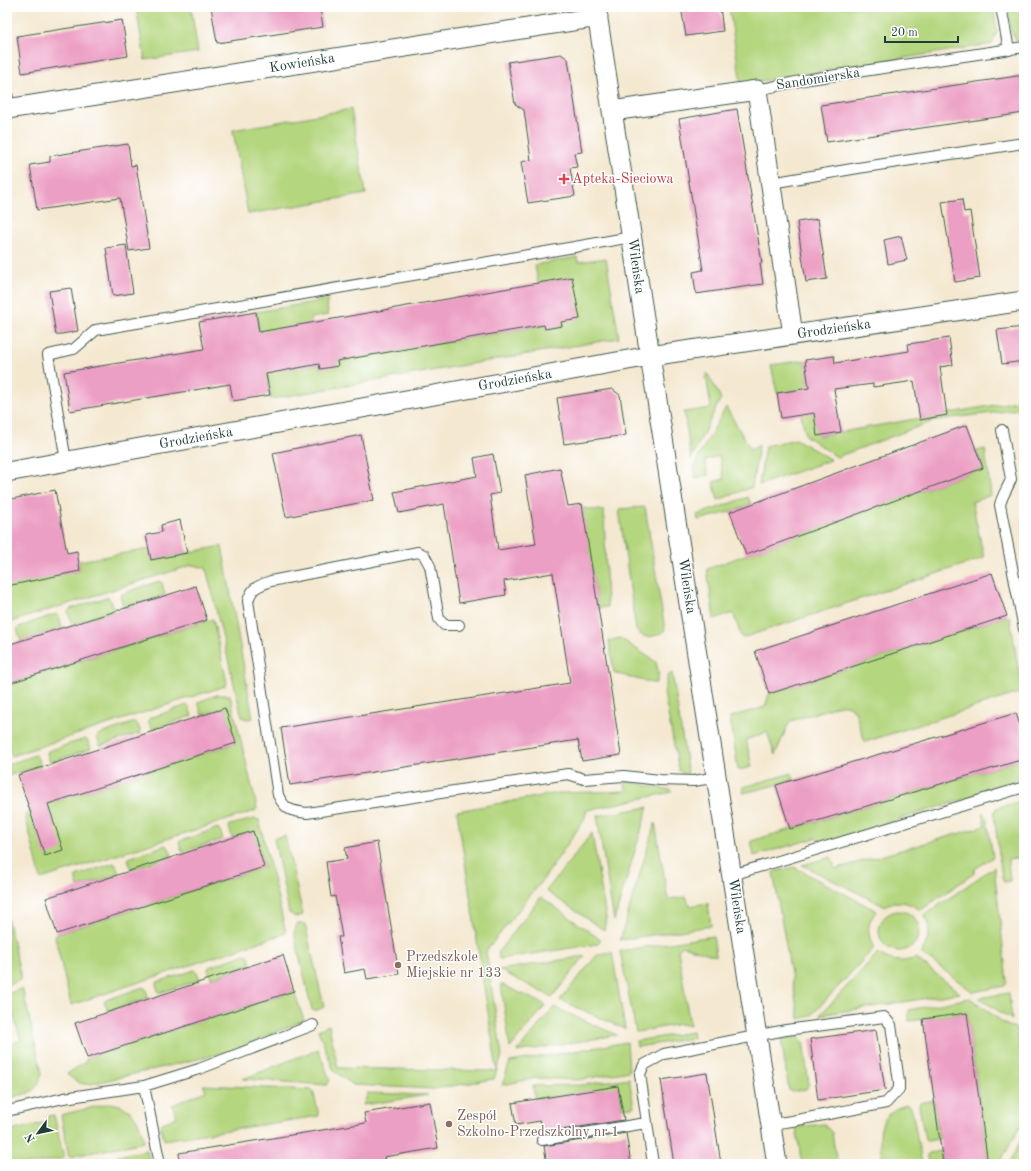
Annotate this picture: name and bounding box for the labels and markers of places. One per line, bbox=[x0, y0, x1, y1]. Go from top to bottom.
place label: Apteka-Sieciowa bbox=[572, 172, 674, 186]
marker: Apteka-Sieciowa bbox=[559, 174, 569, 184]
place label: Przedszkole Miejskie nr 133 bbox=[406, 950, 502, 980]
marker: Przedszkole Miejskie nr 133 bbox=[393, 960, 403, 970]
place label: Zespół Szkolno-Przedszkolny nr 1 bbox=[457, 1109, 619, 1139]
marker: Zespół Szkolno-Przedszkolny nr 1 bbox=[444, 1119, 454, 1129]

